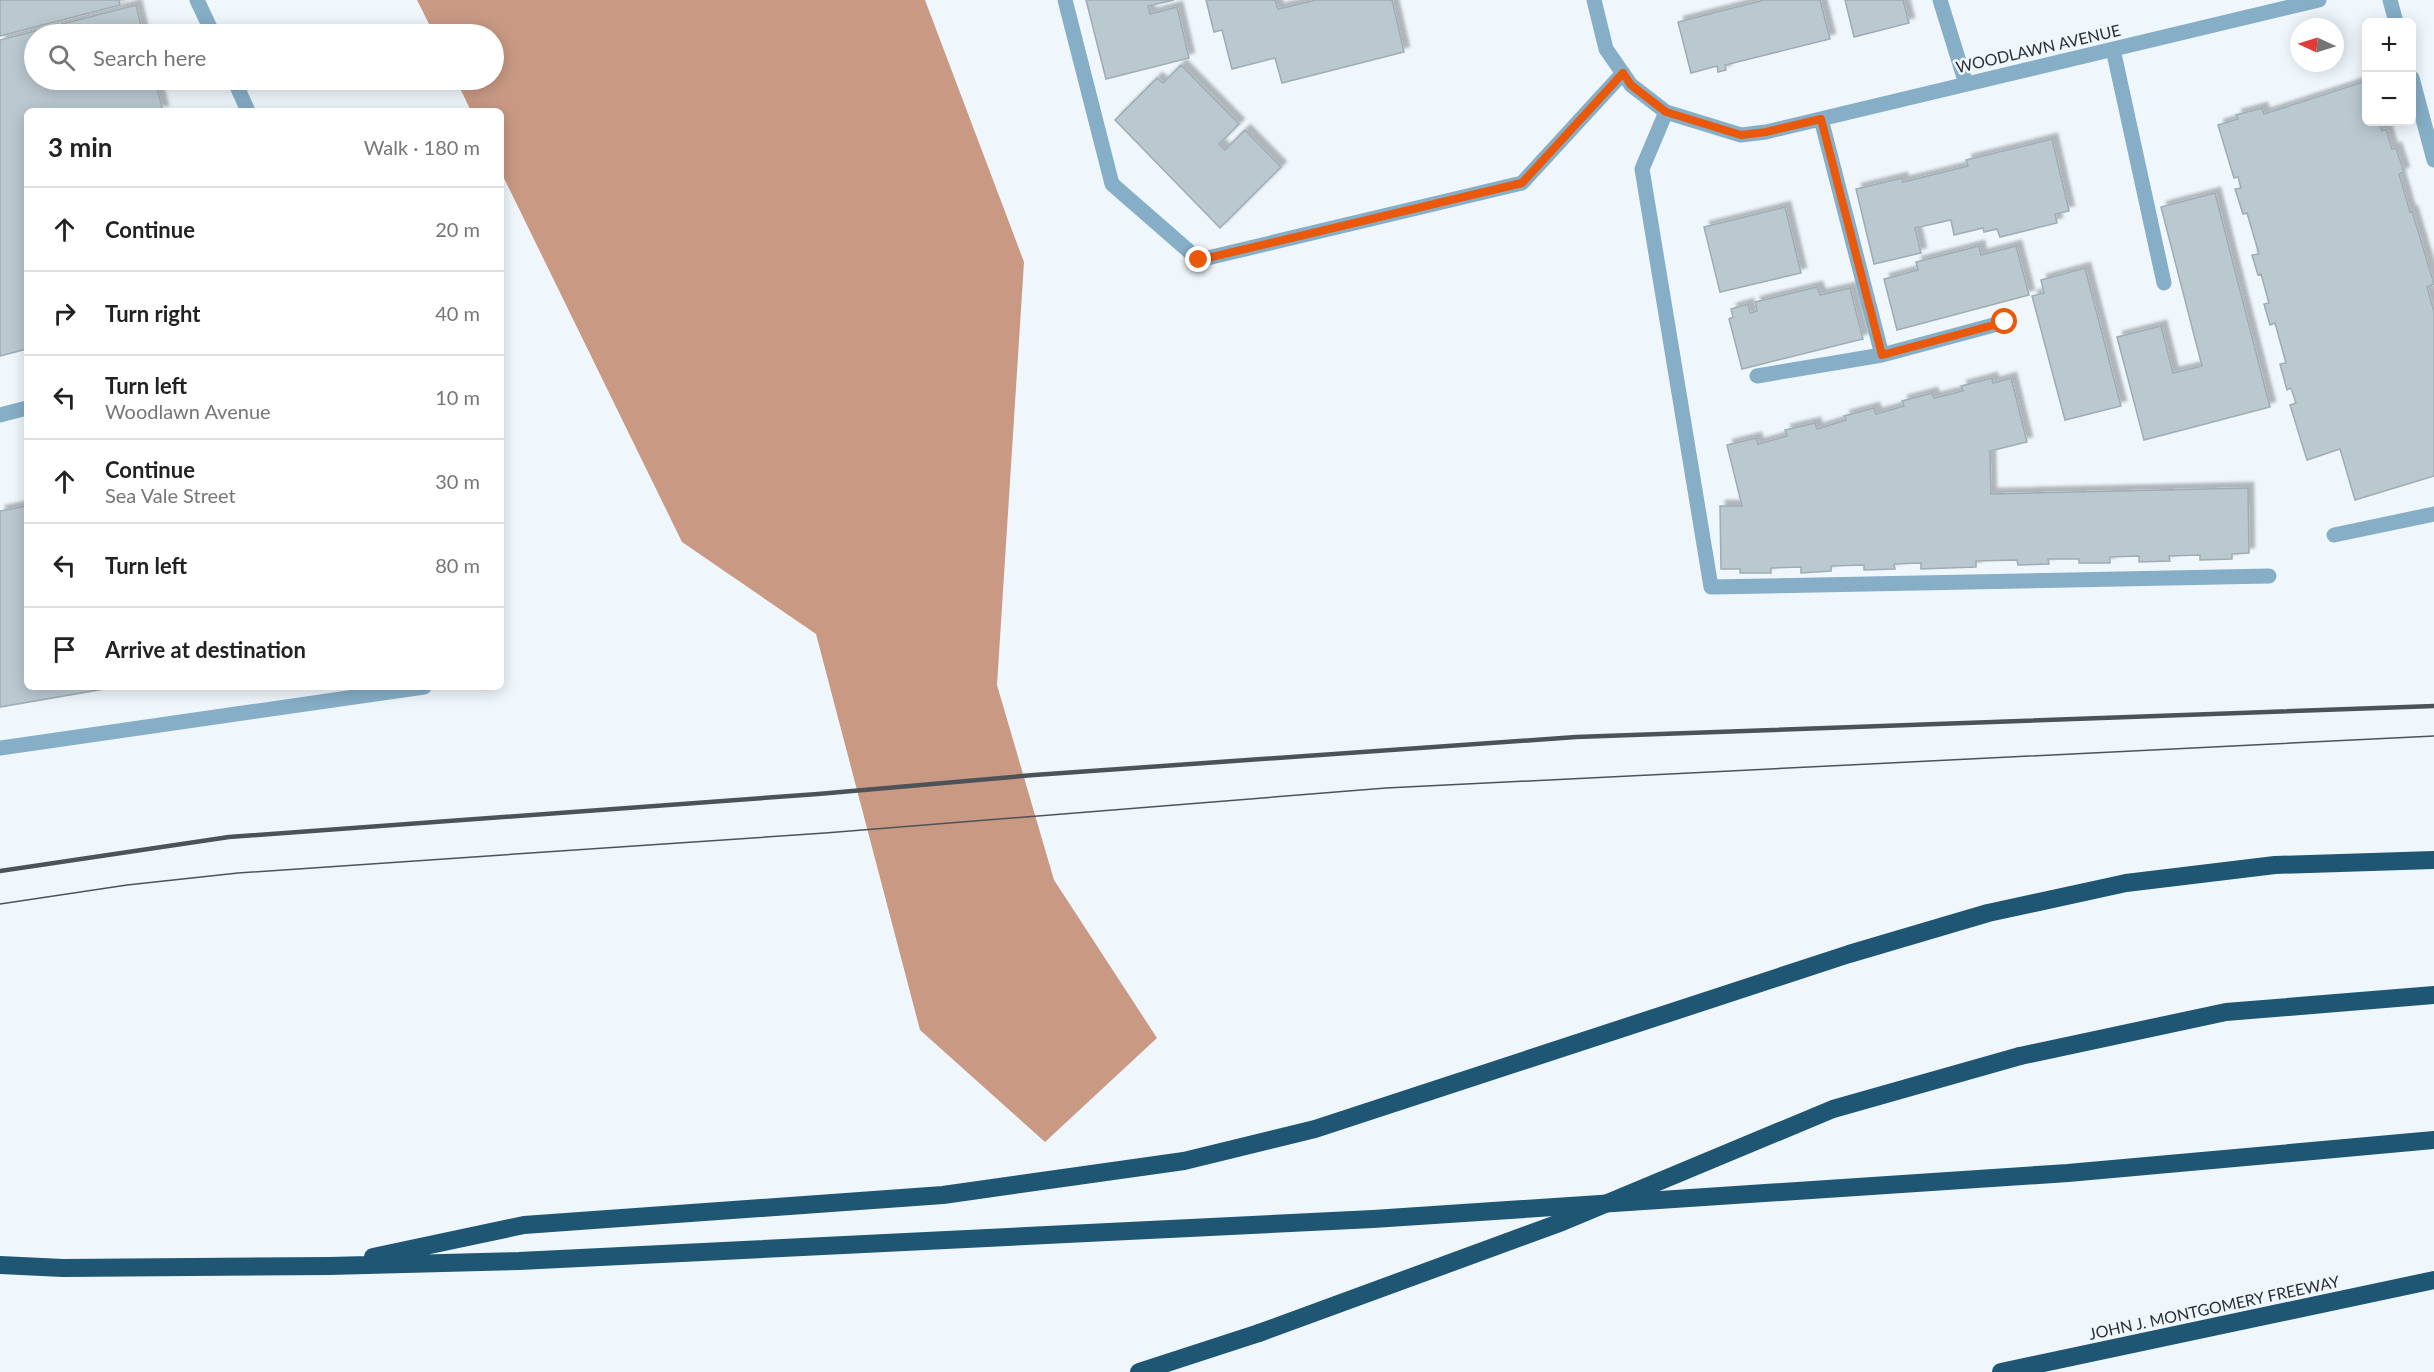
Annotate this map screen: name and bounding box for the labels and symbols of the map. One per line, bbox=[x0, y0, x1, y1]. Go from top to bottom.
north arrow bbox=[2290, 18, 2344, 72]
street label: WOODLAWN AVENUE bbox=[1954, 20, 2122, 76]
route end bbox=[1185, 246, 1211, 272]
route start bbox=[1991, 308, 2017, 334]
street label: JOHN J. MONTGOMERY FREEWAY bbox=[2087, 1271, 2341, 1343]

